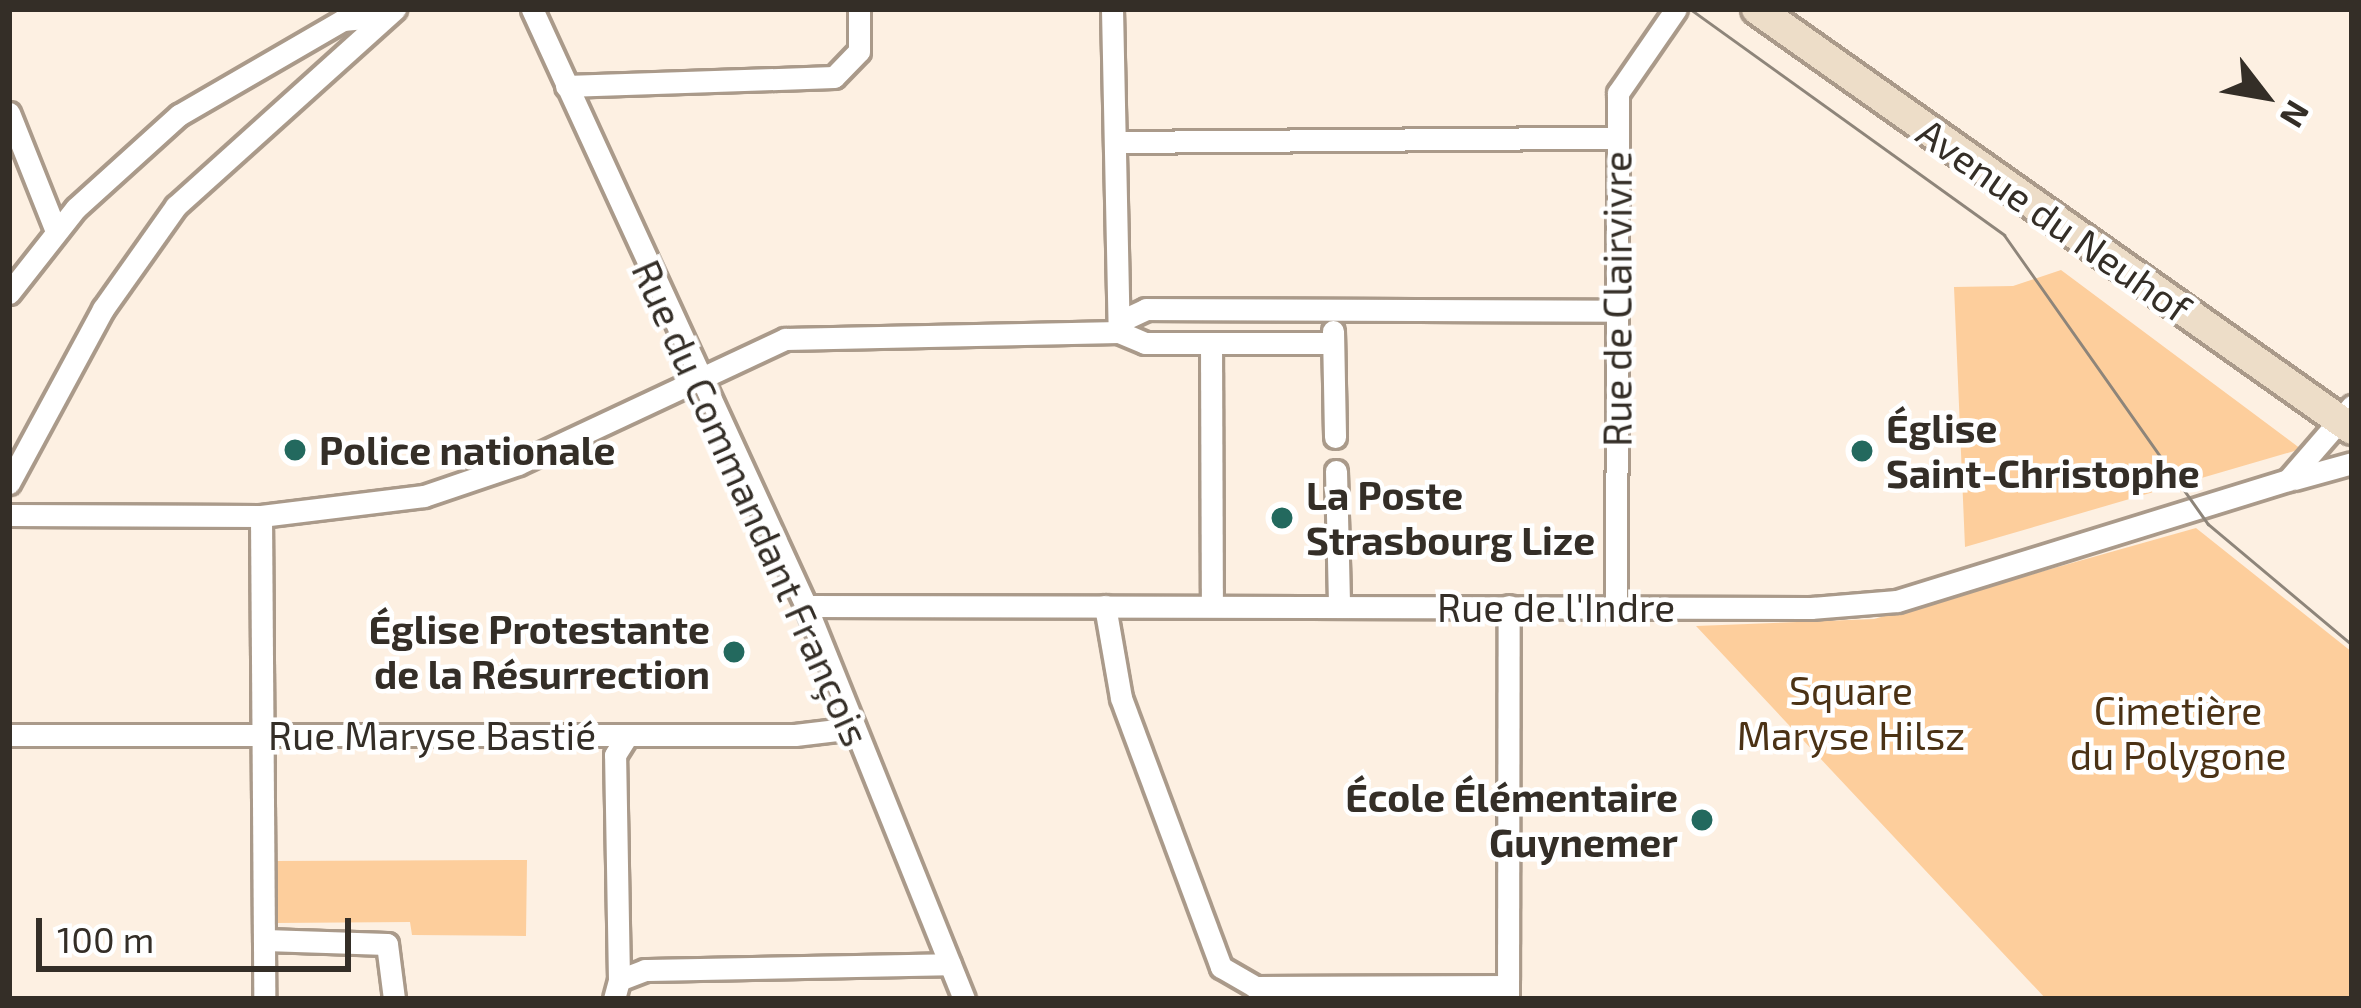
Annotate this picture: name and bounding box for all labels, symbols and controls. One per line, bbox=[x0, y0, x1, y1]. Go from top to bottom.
north arrow bbox=[2205, 36, 2325, 156]
text: N bbox=[2273, 94, 2319, 135]
street label: Avenue du Neuhof bbox=[1908, 108, 2200, 332]
street label: Rue de Clairvivre bbox=[1594, 151, 1640, 447]
street label: Rue du Commandant François bbox=[623, 253, 879, 753]
place label: Église Saint-Christophe bbox=[1886, 406, 2200, 497]
place label: Police nationale bbox=[319, 427, 615, 473]
marker: Police nationale bbox=[282, 437, 308, 463]
marker: Église Saint-Christophe bbox=[1849, 438, 1875, 464]
place label: La Poste Strasbourg Lize bbox=[1306, 473, 1595, 564]
marker: La Poste Strasbourg Lize bbox=[1269, 505, 1295, 531]
street label: Rue de l'Indre bbox=[1437, 584, 1675, 630]
place label: Église Protestante de la Résurrection bbox=[368, 607, 710, 698]
marker: Église Protestante de la Résurrection bbox=[721, 639, 747, 665]
park label: Square Maryse Hilsz bbox=[1737, 668, 1965, 759]
park label: Cimetière du Polygone bbox=[2070, 688, 2286, 779]
street label: Rue Maryse Bastié bbox=[268, 712, 596, 758]
place label: École Élémentaire Guynemer bbox=[1345, 775, 1678, 866]
marker: École Élémentaire Guynemer bbox=[1689, 807, 1715, 833]
scale bar bbox=[42, 894, 357, 968]
text: 100 m bbox=[57, 917, 154, 960]

